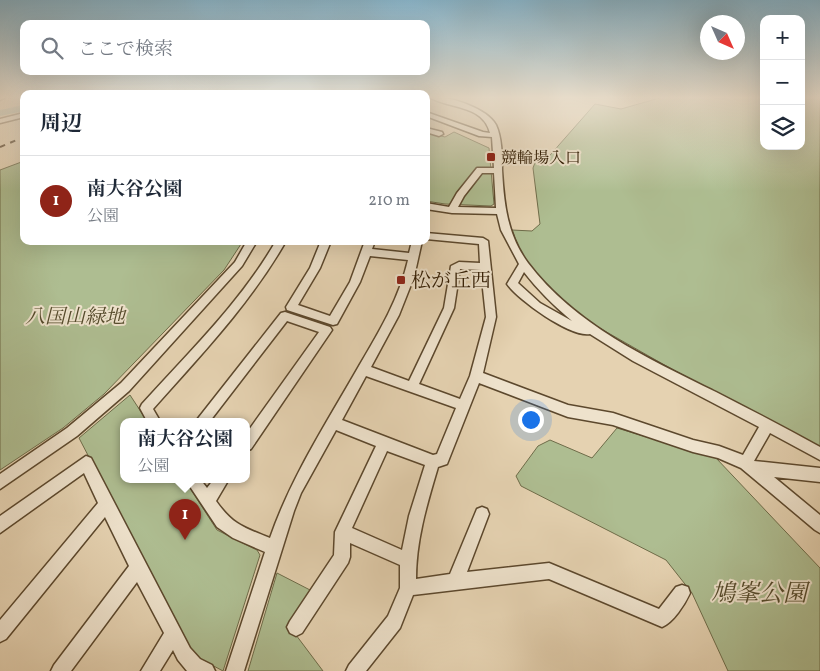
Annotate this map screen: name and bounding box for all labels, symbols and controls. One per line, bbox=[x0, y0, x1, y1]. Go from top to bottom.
north arrow bbox=[700, 15, 745, 60]
map controls bbox=[760, 15, 805, 150]
button: + bbox=[760, 15, 805, 60]
search box bbox=[20, 20, 430, 75]
icon: search bbox=[38, 34, 66, 62]
text: ここで検索 bbox=[78, 37, 173, 63]
button: − bbox=[760, 60, 805, 105]
button: layers bbox=[760, 105, 805, 150]
text: 周辺 bbox=[40, 110, 82, 139]
place label: 競輪場入口 bbox=[501, 148, 581, 170]
marker: 競輪場入口 bbox=[485, 151, 497, 163]
text: 南大谷公園 bbox=[87, 177, 182, 203]
text: 1 bbox=[53, 190, 59, 212]
text: 210 m bbox=[368, 190, 410, 212]
text: 公園 bbox=[87, 206, 119, 228]
place label: 松が丘西 bbox=[411, 268, 491, 296]
marker: 松が丘西 bbox=[395, 274, 407, 286]
park label: 八国山緑地 bbox=[25, 304, 127, 332]
your location bbox=[518, 407, 544, 433]
popup bbox=[120, 418, 250, 483]
text: 南大谷公園 bbox=[137, 427, 233, 453]
text: 公園 bbox=[137, 456, 170, 478]
pin: 1 bbox=[169, 499, 201, 540]
park label: 鳩峯公園 bbox=[711, 578, 811, 612]

